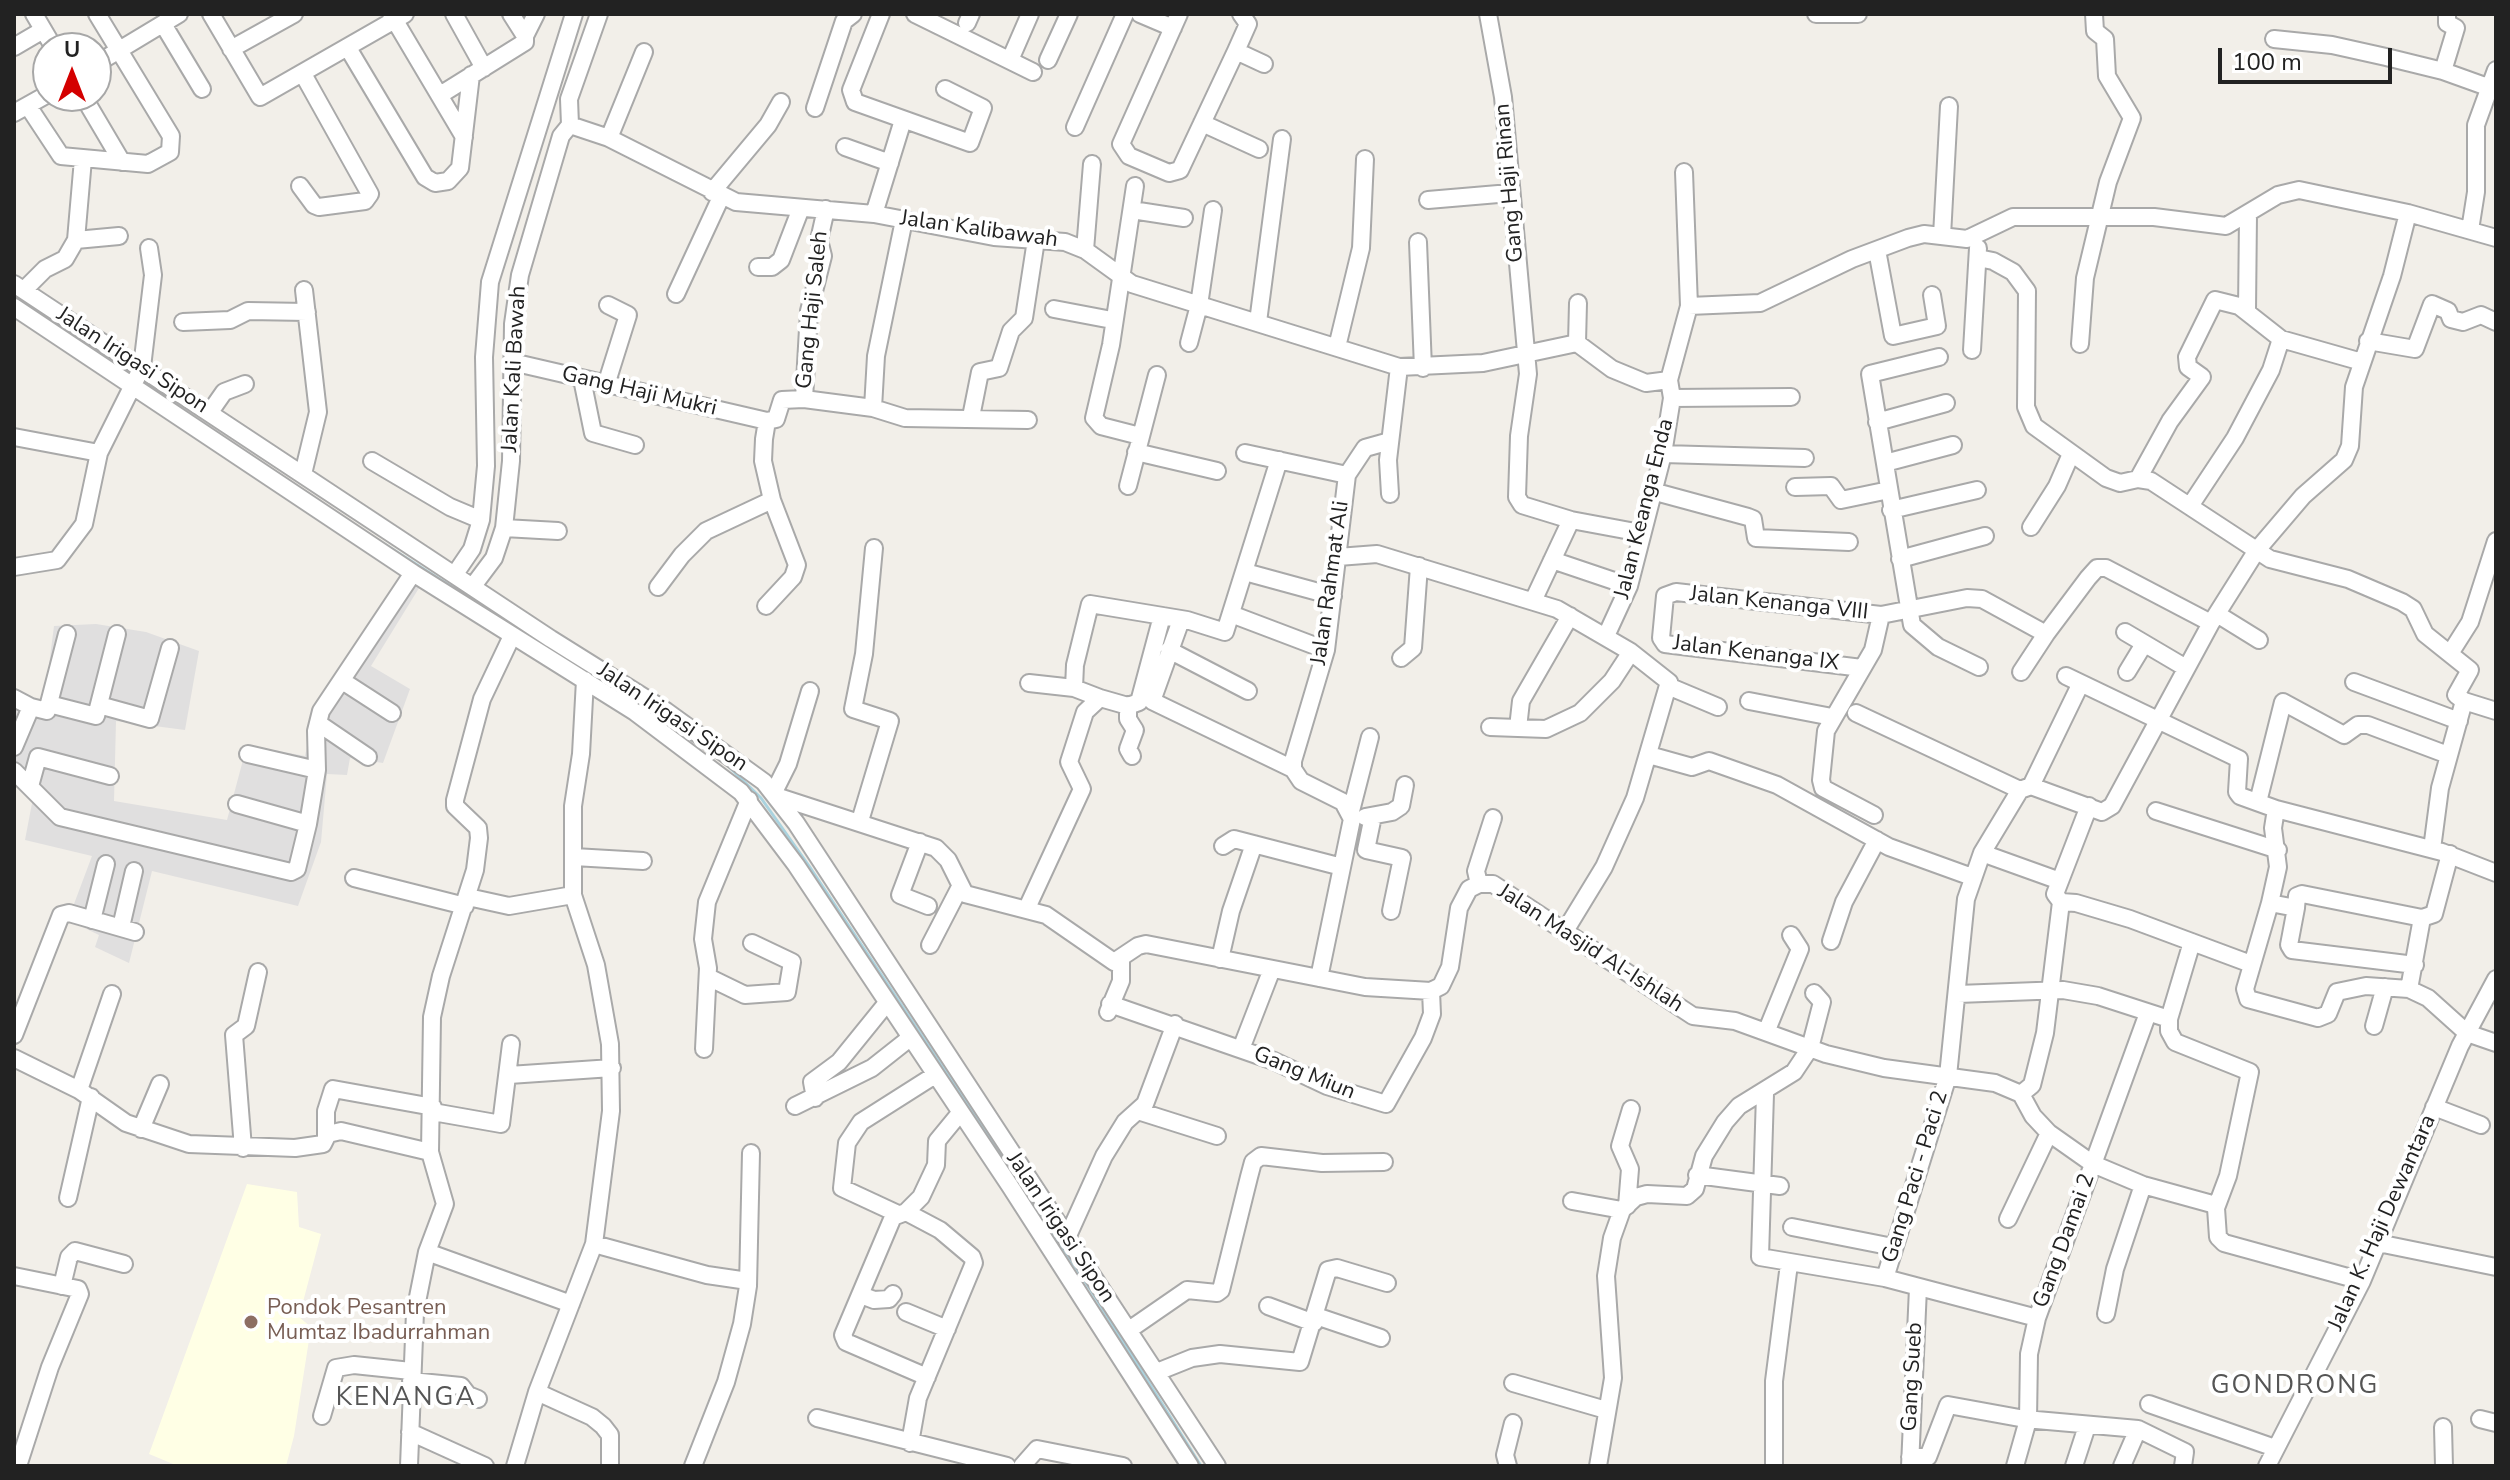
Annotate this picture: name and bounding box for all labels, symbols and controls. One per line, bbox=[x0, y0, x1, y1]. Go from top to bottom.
north arrow bbox=[32, 32, 112, 112]
scale bar bbox=[2222, 32, 2396, 82]
text: U bbox=[64, 35, 80, 65]
text: 100 m bbox=[2232, 46, 2302, 78]
street label: Gang Haji Rinan bbox=[1490, 102, 1530, 264]
street label: Jalan Kalibawah bbox=[898, 206, 1060, 254]
street label: Gang Haji Saleh bbox=[792, 230, 834, 390]
street label: Jalan Kali Bawah bbox=[497, 285, 533, 453]
street label: Jalan Irigasi Sipon bbox=[51, 302, 213, 420]
street label: Gang Haji Mukri bbox=[559, 361, 719, 423]
street label: Jalan Keanga Enda bbox=[1610, 416, 1680, 602]
street label: Jalan Rahmat Ali bbox=[1306, 499, 1356, 667]
street label: Jalan Kenanga VIII bbox=[1688, 582, 1870, 626]
street label: Jalan Kenanga IX bbox=[1671, 631, 1841, 677]
street label: Jalan Irigasi Sipon bbox=[592, 658, 752, 778]
street label: Jalan Masjid Al-Ishlah bbox=[1492, 879, 1688, 1019]
street label: Gang Miun bbox=[1249, 1042, 1359, 1106]
street label: Gang Paci - Paci 2 bbox=[1877, 1088, 1955, 1266]
street label: Jalan K. Haji Dewantara bbox=[2324, 1111, 2442, 1335]
street label: Jalan Irigasi Sipon bbox=[1000, 1148, 1120, 1308]
street label: Gang Damai 2 bbox=[2028, 1170, 2102, 1312]
place label: Pondok Pesantren Mumtaz Ibadurrahman bbox=[267, 1296, 490, 1348]
marker: Pondok Pesantren Mumtaz Ibadurrahman bbox=[242, 1313, 260, 1331]
street label: Gang Sueb bbox=[1897, 1322, 1929, 1432]
district label: GONDRONG bbox=[2211, 1371, 2379, 1403]
district label: KENANGA bbox=[336, 1383, 476, 1415]

